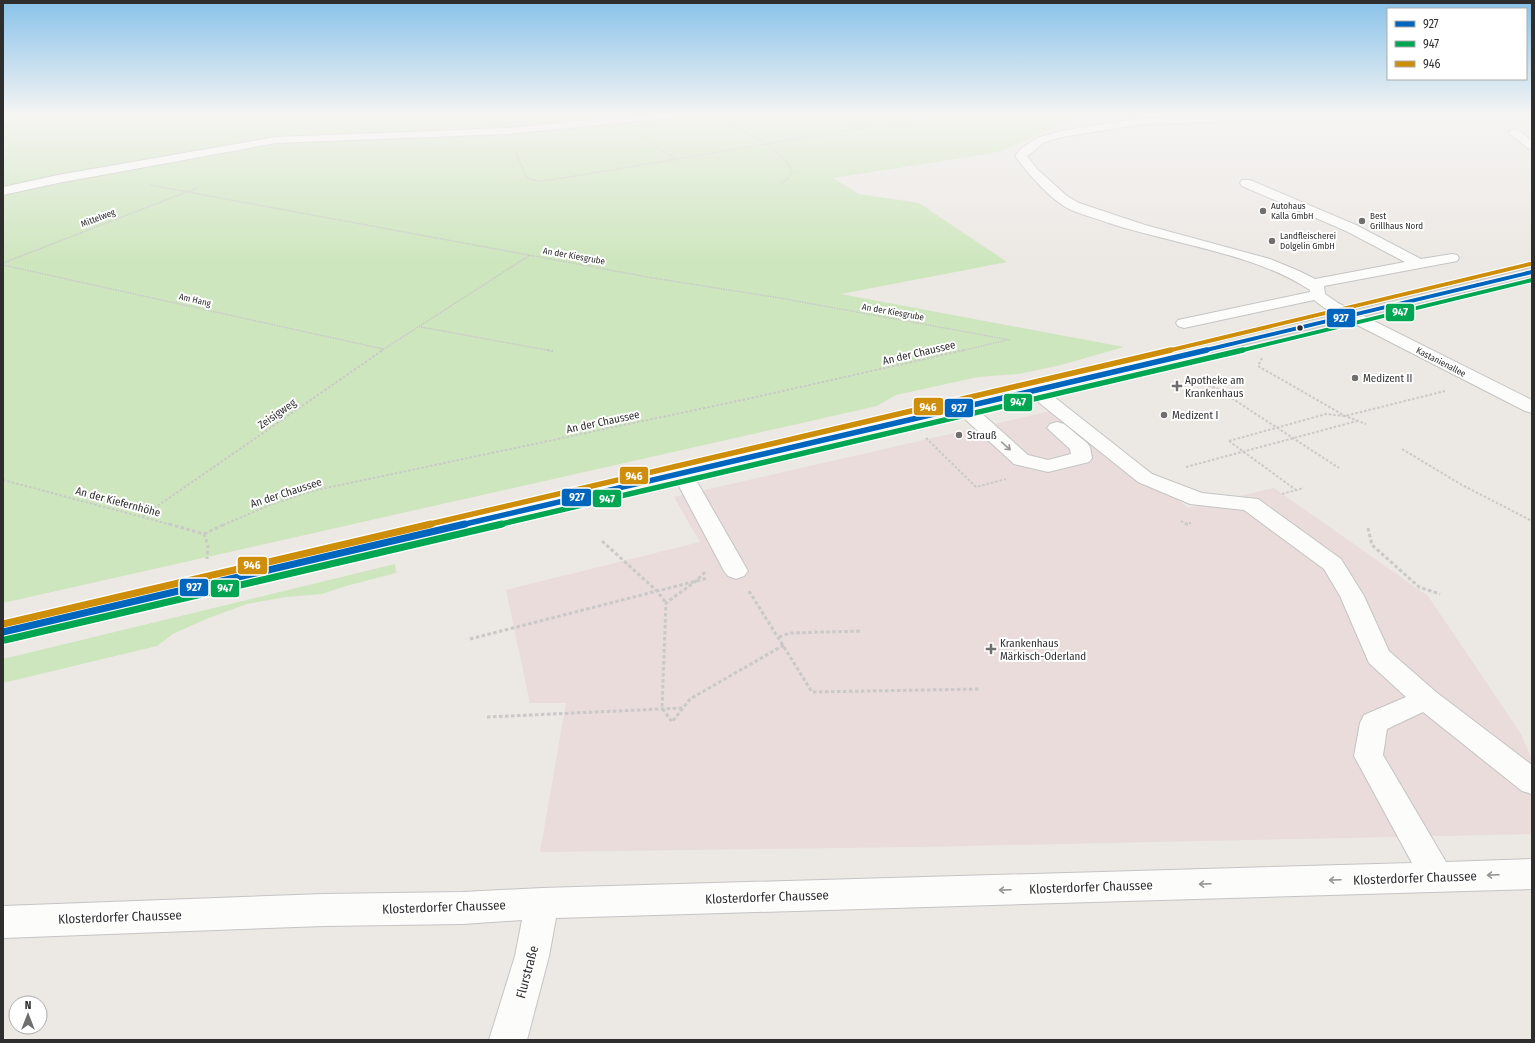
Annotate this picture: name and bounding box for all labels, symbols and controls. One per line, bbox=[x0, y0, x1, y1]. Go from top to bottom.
legend bbox=[1387, 8, 1527, 80]
text: 927 bbox=[1423, 17, 1439, 31]
text: 947 bbox=[1423, 37, 1439, 51]
text: 946 bbox=[1423, 57, 1441, 71]
place label: Autohaus Kalla GmbH bbox=[1271, 201, 1314, 221]
marker: Autohaus Kalla GmbH bbox=[1258, 206, 1268, 216]
street label: Mittelweg bbox=[79, 207, 117, 229]
place label: Best Grillhaus Nord bbox=[1370, 211, 1423, 231]
marker: Best Grillhaus Nord bbox=[1357, 216, 1367, 226]
place label: Landfleischerei Dolgelin GmbH bbox=[1280, 231, 1336, 251]
marker: Landfleischerei Dolgelin GmbH bbox=[1267, 236, 1277, 246]
street label: An der Kiesgrube bbox=[542, 246, 606, 266]
street label: Am Hang bbox=[178, 291, 213, 309]
street label: An der Kiesgrube bbox=[861, 302, 925, 322]
line badge: 947 bbox=[1385, 303, 1415, 322]
text: 947 bbox=[1392, 306, 1408, 319]
line badge: 927 bbox=[1326, 308, 1356, 328]
text: 927 bbox=[1333, 312, 1349, 325]
unlabelled marker bbox=[1295, 323, 1305, 333]
street label: An der Chaussee bbox=[881, 338, 957, 368]
street label: Kastanienallee bbox=[1415, 345, 1468, 379]
place label: Medizent II bbox=[1363, 372, 1412, 385]
marker: Medizent II bbox=[1350, 373, 1360, 383]
place label: Apotheke am Krankenhaus bbox=[1185, 374, 1244, 400]
marker: Apotheke am Krankenhaus bbox=[1172, 381, 1182, 391]
line badge: 947 bbox=[1003, 393, 1033, 412]
street label: Zeisigweg bbox=[255, 396, 299, 432]
text: 947 bbox=[1010, 396, 1026, 409]
line badge: 946 bbox=[913, 397, 944, 416]
line badge: 927 bbox=[944, 398, 974, 418]
text: 946 bbox=[919, 401, 937, 414]
text: 927 bbox=[951, 402, 967, 415]
street label: An der Chaussee bbox=[565, 408, 641, 436]
place label: Medizent I bbox=[1172, 409, 1219, 422]
marker: Medizent I bbox=[1159, 410, 1169, 420]
place label: Strauß bbox=[967, 429, 997, 442]
marker: Strauß bbox=[954, 430, 964, 440]
one-way arrow bbox=[1001, 441, 1011, 451]
line badge: 946 bbox=[619, 466, 649, 485]
text: 946 bbox=[625, 470, 643, 483]
street label: An der Chaussee bbox=[249, 475, 323, 511]
street label: An der Kiefernhöhe bbox=[74, 484, 162, 520]
line badge: 927 bbox=[561, 488, 592, 507]
line badge: 947 bbox=[592, 489, 622, 508]
text: 927 bbox=[569, 491, 585, 504]
text: 947 bbox=[599, 493, 615, 506]
line badge: 946 bbox=[237, 556, 268, 575]
text: 946 bbox=[243, 559, 261, 572]
line badge: 927 bbox=[179, 578, 209, 597]
line badge: 947 bbox=[210, 579, 240, 598]
text: 927 bbox=[186, 581, 202, 594]
text: 947 bbox=[217, 582, 233, 595]
place label: Krankenhaus Märkisch-Oderland bbox=[1000, 637, 1086, 663]
marker: Krankenhaus Märkisch-Oderland bbox=[985, 643, 997, 655]
street label: Klosterdorfer Chaussee bbox=[1353, 868, 1477, 888]
one-way arrow bbox=[1487, 872, 1500, 879]
street label: Klosterdorfer Chaussee bbox=[1029, 877, 1153, 897]
one-way arrow bbox=[1329, 877, 1342, 884]
one-way arrow bbox=[1199, 880, 1212, 888]
one-way arrow bbox=[999, 886, 1012, 894]
street label: Klosterdorfer Chaussee bbox=[705, 887, 829, 907]
street label: Klosterdorfer Chaussee bbox=[382, 897, 506, 917]
street label: Klosterdorfer Chaussee bbox=[58, 907, 182, 927]
street label: Flurstraße bbox=[513, 944, 541, 1000]
north arrow bbox=[8, 995, 48, 1035]
text: N bbox=[25, 999, 31, 1012]

